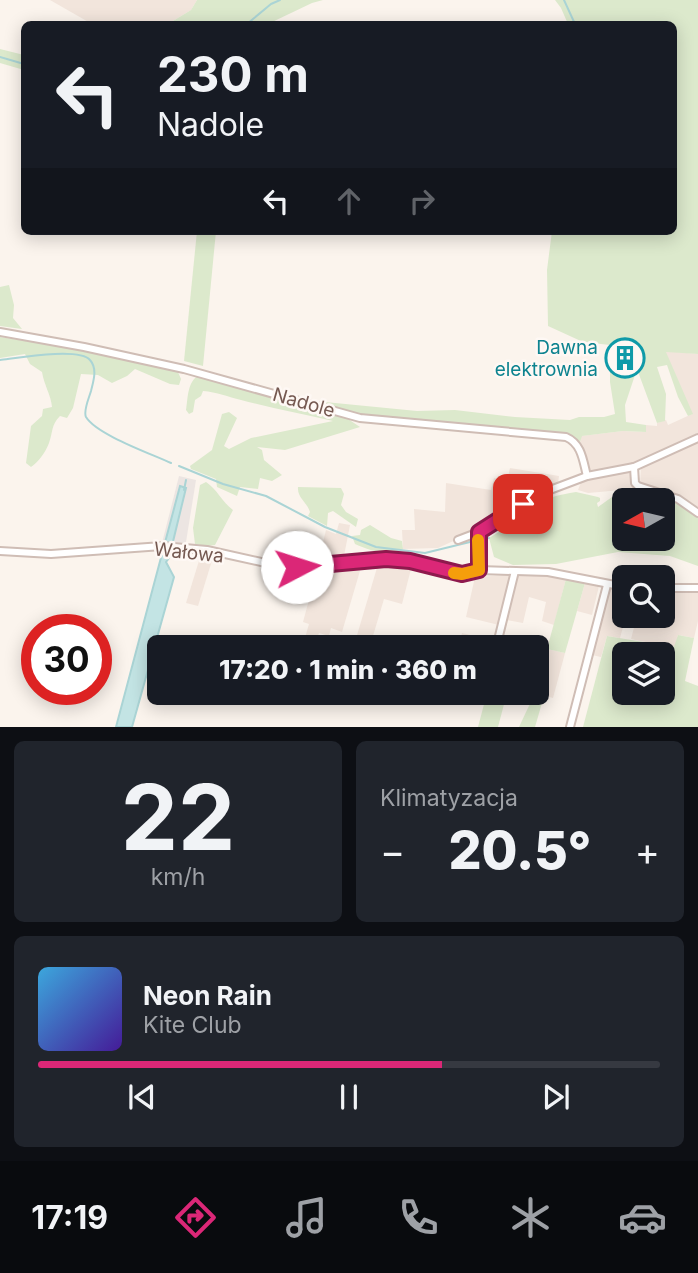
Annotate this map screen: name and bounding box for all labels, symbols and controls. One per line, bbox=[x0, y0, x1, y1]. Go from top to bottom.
text: 230 m bbox=[157, 45, 309, 104]
icon: left bbox=[42, 49, 133, 140]
text: Nadole bbox=[157, 105, 264, 144]
icon: left bbox=[257, 182, 295, 220]
icon: ahead bbox=[330, 182, 368, 220]
icon: right bbox=[403, 182, 441, 220]
place label: Dawna elektrownia bbox=[495, 336, 598, 381]
building icon: Dawna elektrownia bbox=[604, 337, 646, 379]
street label: Nadole bbox=[270, 383, 338, 422]
pin bbox=[493, 474, 553, 534]
icon: arrive bbox=[504, 485, 542, 523]
north arrow bbox=[612, 488, 676, 551]
map controls bbox=[612, 488, 675, 705]
position arrow bbox=[260, 530, 334, 604]
street label: Wałowa bbox=[153, 537, 225, 568]
button: search bbox=[612, 565, 675, 628]
speed limit sign: 30 bbox=[21, 614, 112, 705]
button: layers bbox=[612, 642, 675, 705]
text: 17:20 · 1 min · 360 m bbox=[219, 654, 477, 685]
text: 22 bbox=[121, 762, 235, 872]
text: Klimatyzacja bbox=[380, 784, 518, 812]
text: 20.5° bbox=[448, 819, 592, 882]
text: − bbox=[380, 828, 405, 874]
text: + bbox=[635, 828, 660, 874]
text: km/h bbox=[151, 863, 205, 891]
text: Neon Rain bbox=[143, 980, 272, 1011]
text: Kite Club bbox=[143, 1011, 242, 1039]
icon: previous bbox=[123, 1078, 161, 1116]
icon: pause bbox=[330, 1078, 368, 1116]
icon: next bbox=[537, 1078, 575, 1116]
icon: directions bbox=[171, 1193, 220, 1242]
icon: music bbox=[282, 1193, 331, 1242]
icon: phone bbox=[394, 1193, 443, 1242]
icon: climate bbox=[506, 1193, 555, 1242]
icon: car bbox=[618, 1193, 667, 1242]
text: 17:19 bbox=[31, 1198, 108, 1237]

